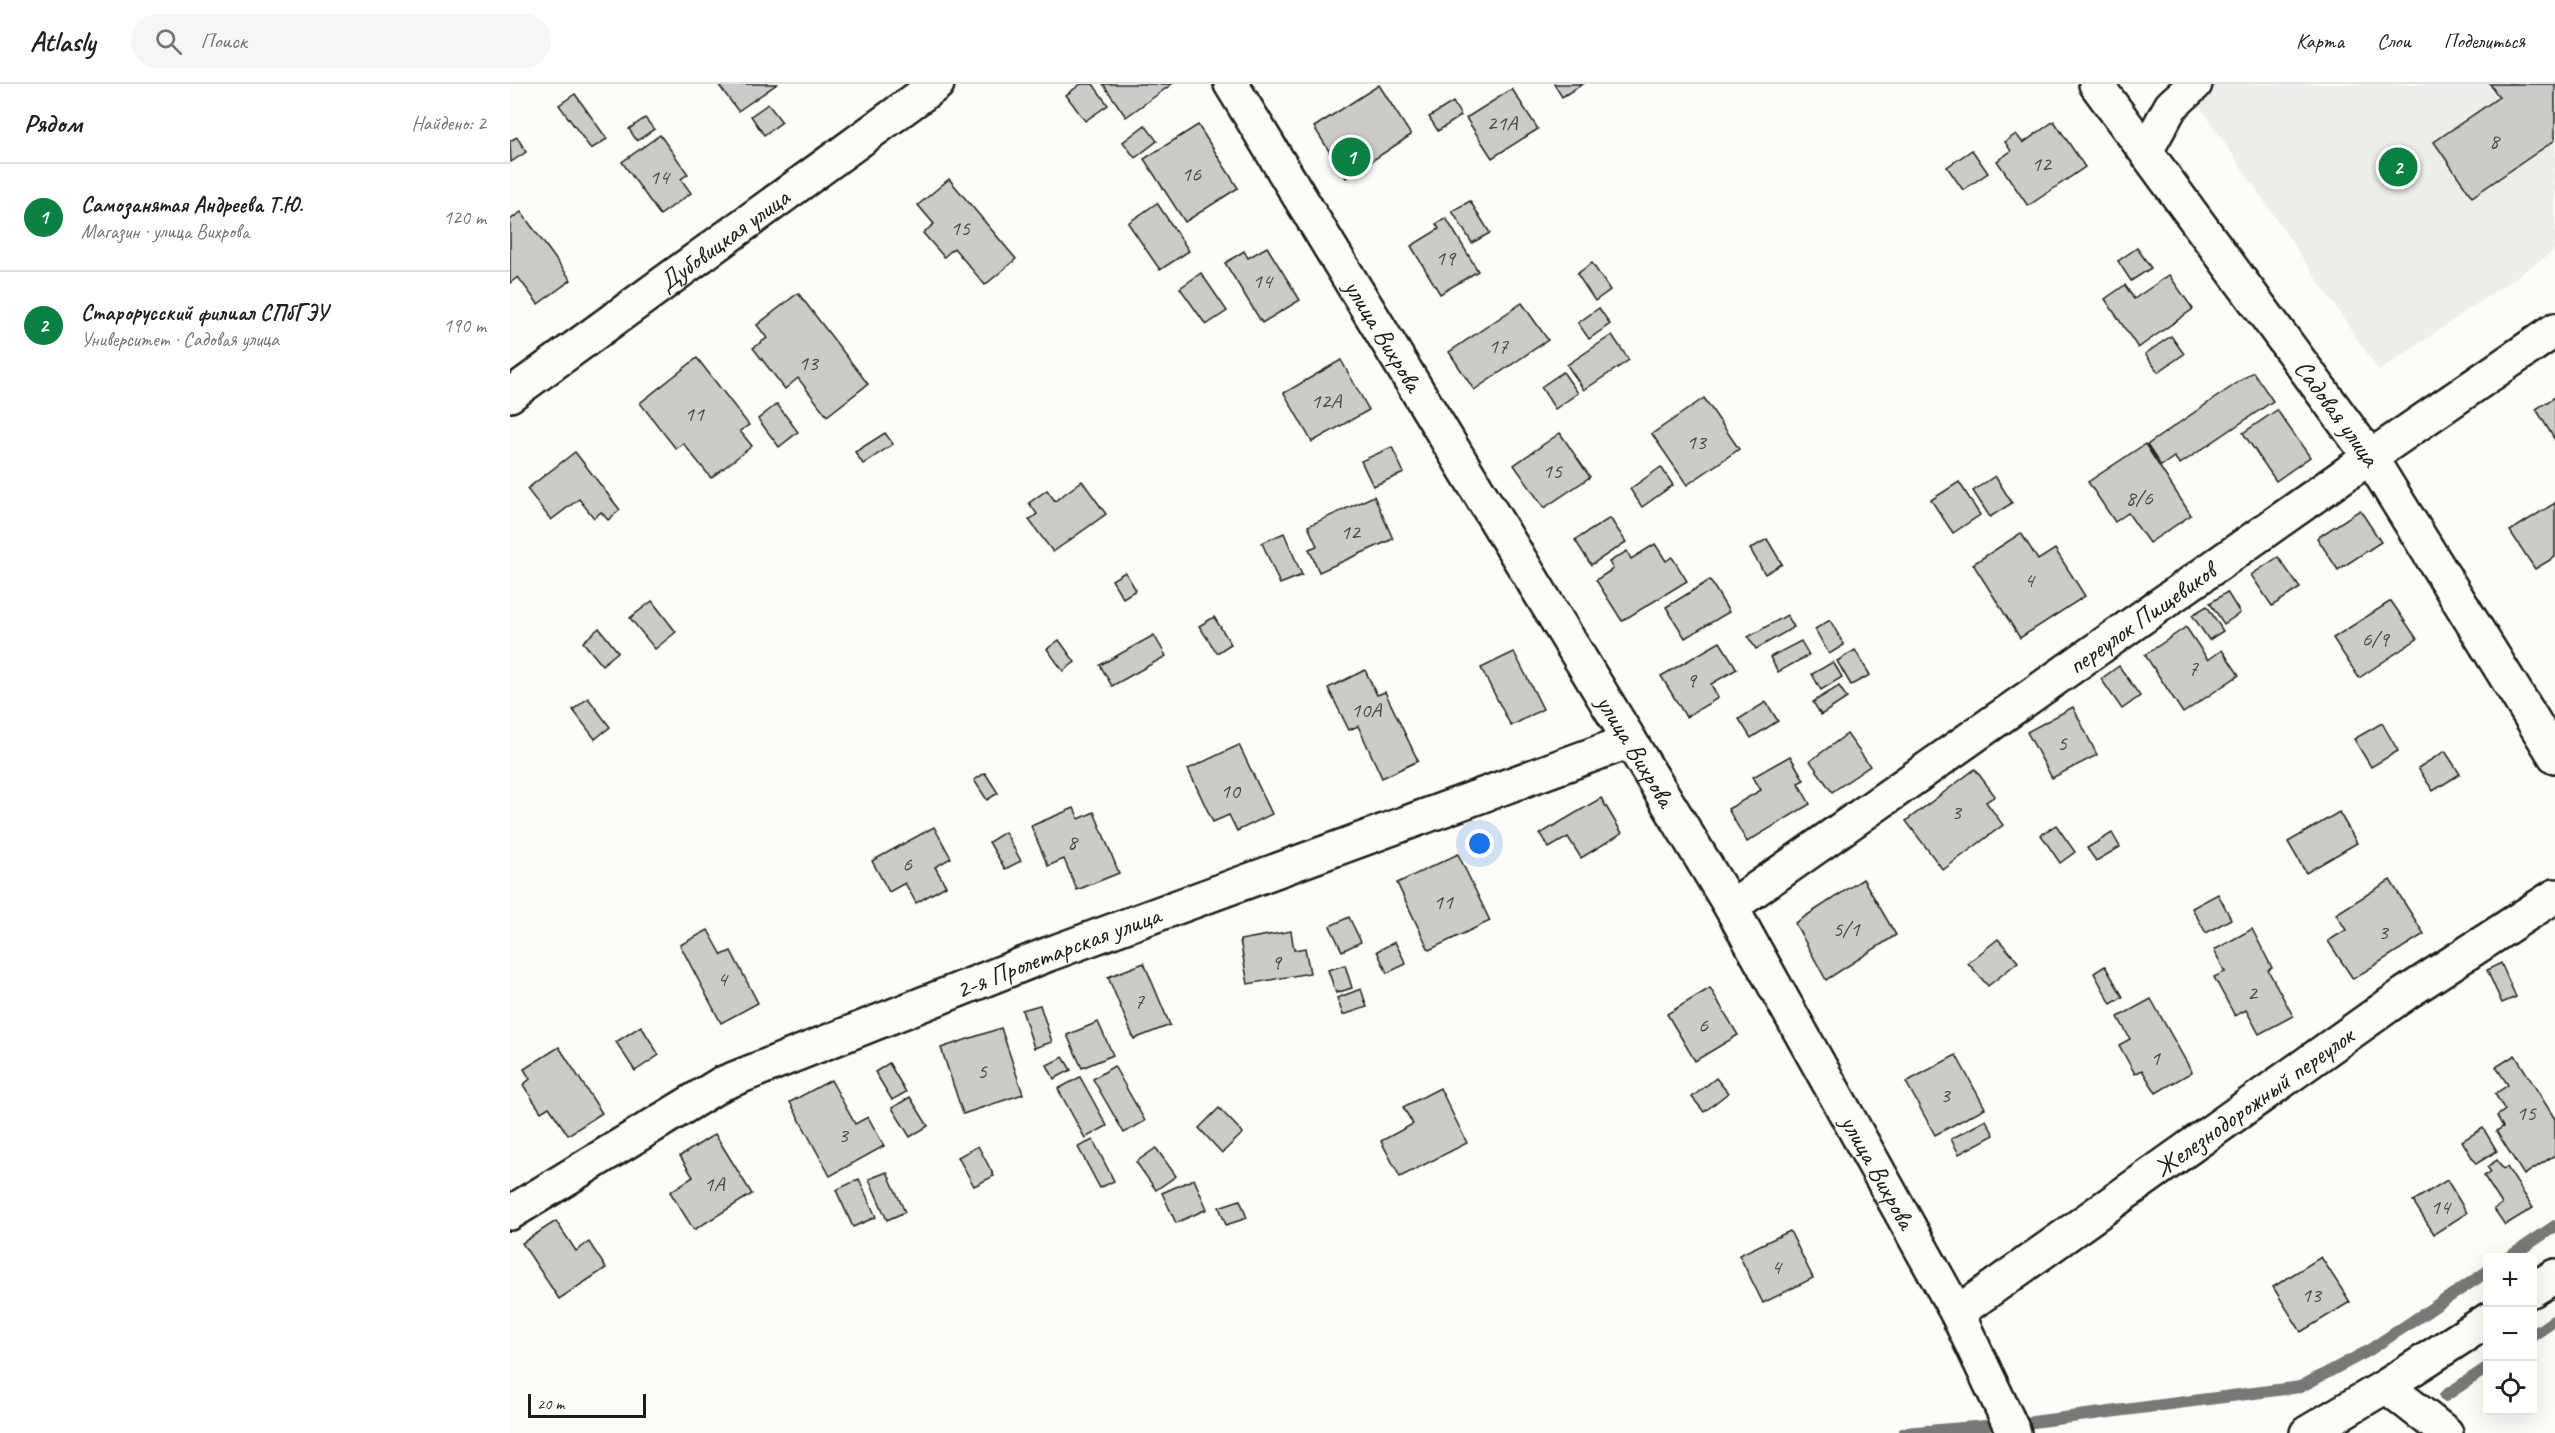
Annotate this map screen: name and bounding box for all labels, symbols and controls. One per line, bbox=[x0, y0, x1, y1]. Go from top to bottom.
search box bbox=[131, 14, 551, 68]
text: Atlasly bbox=[30, 24, 95, 59]
icon: search bbox=[152, 25, 185, 58]
text: Поиск bbox=[200, 27, 247, 55]
text: Карта bbox=[2296, 28, 2344, 54]
text: Слои bbox=[2377, 28, 2411, 54]
text: Поделиться bbox=[2444, 28, 2525, 54]
text: Рядом bbox=[24, 107, 82, 140]
house number: 21А bbox=[1487, 109, 1518, 137]
text: Найдено: 2 bbox=[411, 111, 486, 136]
house number: 8 bbox=[2489, 127, 2501, 155]
pin: 1 bbox=[1332, 134, 1370, 180]
pin: 2 bbox=[2378, 144, 2418, 190]
house number: 12 bbox=[2031, 150, 2053, 178]
house number: 16 bbox=[1181, 160, 1202, 188]
house number: 14 bbox=[649, 163, 671, 191]
street label: Дубовицкая улица bbox=[651, 180, 797, 298]
text: Самозанятая Андреева Т.Ю. bbox=[81, 191, 303, 219]
text: 1 bbox=[39, 205, 48, 230]
text: 120 m bbox=[443, 205, 486, 230]
house number: 15 bbox=[950, 214, 971, 242]
text: Магазин · улица Вихрова bbox=[81, 219, 249, 244]
house number: 19 bbox=[1435, 244, 1457, 272]
house number: 14 bbox=[1252, 267, 1274, 295]
street label: улица Вихрова bbox=[1336, 271, 1431, 399]
text: Старорусский филиал СПбГЭУ bbox=[81, 299, 328, 327]
text: 2 bbox=[39, 313, 48, 338]
text: 190 m bbox=[443, 313, 486, 338]
text: Университет · Садовая улица bbox=[81, 327, 279, 352]
house number: 17 bbox=[1488, 332, 1509, 360]
house number: 13 bbox=[798, 349, 820, 377]
street label: Садовая улица bbox=[2287, 353, 2389, 474]
house number: 12А bbox=[1311, 387, 1342, 415]
house number: 11 bbox=[684, 400, 705, 428]
house number: 13 bbox=[1686, 428, 1708, 456]
house number: 15 bbox=[1542, 457, 1563, 485]
house number: 8/6 bbox=[2125, 484, 2154, 512]
house number: 12 bbox=[1340, 518, 1362, 546]
street label: переулок Пищевиков bbox=[2061, 552, 2226, 681]
house number: 4 bbox=[2024, 566, 2036, 594]
house number: 6/9 bbox=[2361, 625, 2391, 653]
house number: 7 bbox=[2188, 654, 2199, 682]
house number: 9 bbox=[1686, 666, 1698, 694]
street label: улица Вихрова bbox=[1588, 687, 1684, 815]
house number: 10А bbox=[1351, 696, 1382, 724]
house number: 5 bbox=[2057, 729, 2068, 757]
house number: 10 bbox=[1220, 777, 1242, 805]
house number: 3 bbox=[1951, 798, 1963, 826]
house number: 8 bbox=[1067, 828, 1079, 856]
your location bbox=[1465, 829, 1494, 858]
house number: 6 bbox=[902, 850, 913, 878]
house number: 11 bbox=[1433, 888, 1454, 916]
street label: 2-я Пролетарская улица bbox=[951, 897, 1167, 1006]
house number: 5/1 bbox=[1832, 915, 1861, 943]
house number: 3 bbox=[2378, 918, 2390, 946]
house number: 9 bbox=[1271, 948, 1283, 976]
house number: 4 bbox=[717, 965, 729, 993]
house number: 2 bbox=[2247, 979, 2259, 1007]
house number: 7 bbox=[1134, 987, 1145, 1015]
house number: 6 bbox=[1698, 1011, 1709, 1039]
street label: Железнодорожный переулок bbox=[2147, 1018, 2362, 1184]
house number: 1 bbox=[2150, 1044, 2161, 1072]
house number: 5 bbox=[977, 1057, 988, 1085]
house number: 3 bbox=[1940, 1081, 1952, 1109]
house number: 15 bbox=[2516, 1099, 2537, 1127]
street label: улица Вихрова bbox=[1833, 1107, 1924, 1237]
house number: 3 bbox=[838, 1121, 850, 1149]
house number: 1А bbox=[704, 1170, 725, 1198]
house number: 14 bbox=[2430, 1193, 2452, 1221]
house number: 4 bbox=[1771, 1253, 1783, 1281]
map controls bbox=[2483, 1253, 2537, 1415]
button: + bbox=[2483, 1253, 2537, 1307]
house number: 13 bbox=[2301, 1281, 2323, 1309]
button: − bbox=[2483, 1307, 2537, 1361]
button: locate bbox=[2483, 1361, 2537, 1415]
scale bar bbox=[528, 1391, 646, 1418]
text: 20 m bbox=[537, 1394, 564, 1414]

